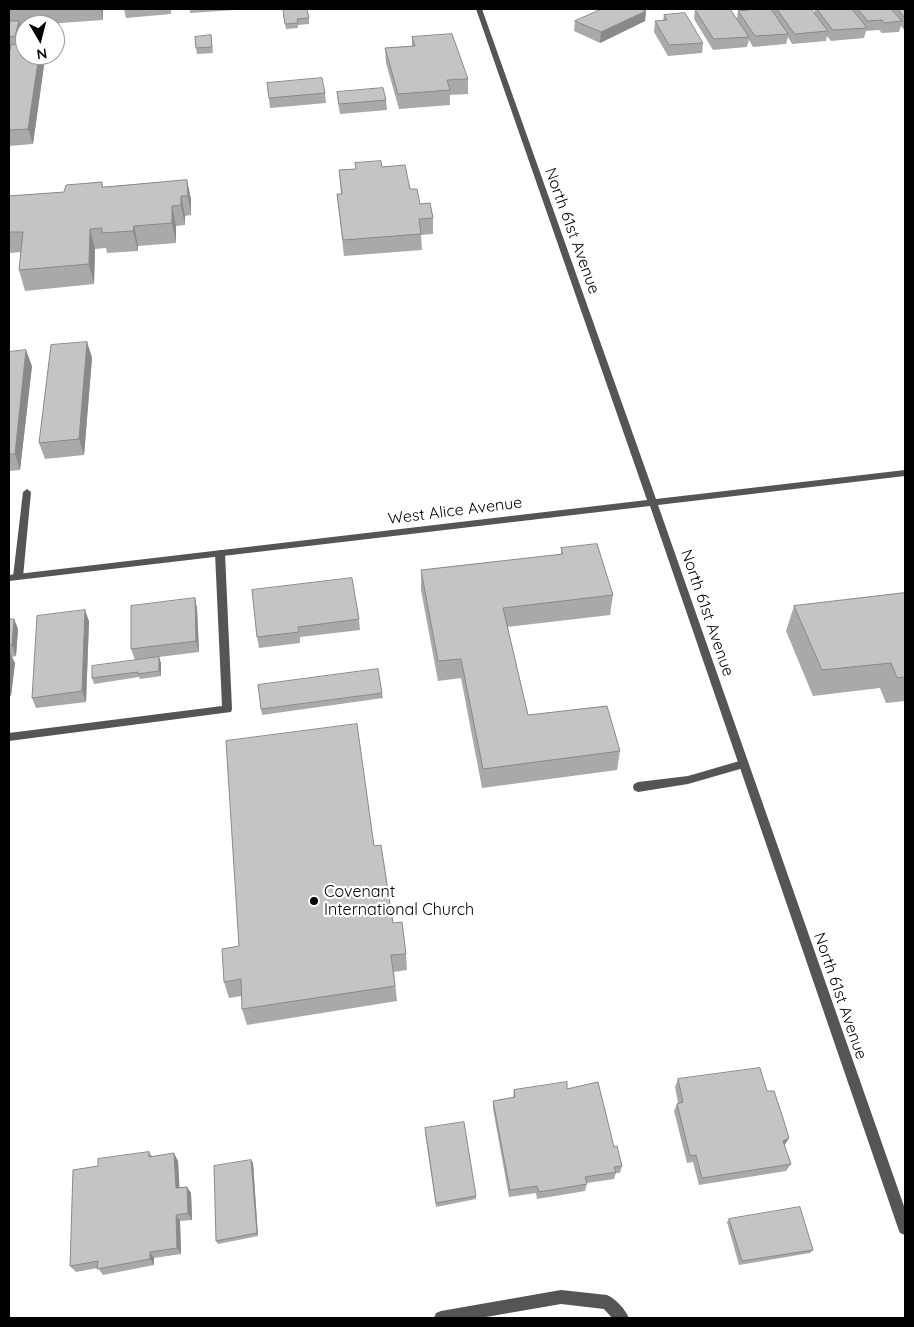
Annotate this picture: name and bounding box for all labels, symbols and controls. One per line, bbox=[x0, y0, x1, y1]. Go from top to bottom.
north arrow bbox=[15, 15, 65, 65]
text: N bbox=[36, 44, 48, 63]
street label: North 61st Avenue bbox=[540, 165, 604, 297]
street label: West Alice Avenue bbox=[387, 493, 523, 529]
street label: North 61st Avenue bbox=[676, 547, 738, 679]
place label: Covenant International Church bbox=[324, 882, 474, 920]
marker: Covenant International Church bbox=[308, 895, 320, 907]
street label: North 61st Avenue bbox=[809, 930, 871, 1062]

